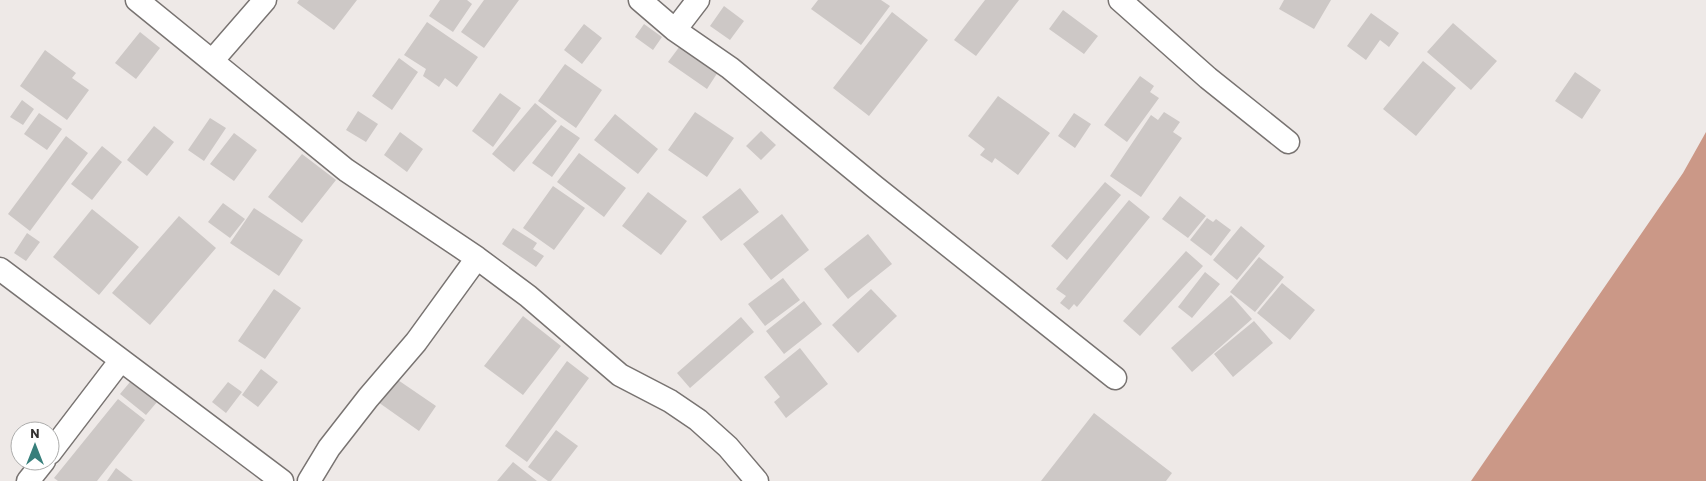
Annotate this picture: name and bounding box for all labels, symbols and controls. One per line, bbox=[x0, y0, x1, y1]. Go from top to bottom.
north arrow bbox=[10, 421, 60, 471]
text: N bbox=[30, 424, 40, 441]

